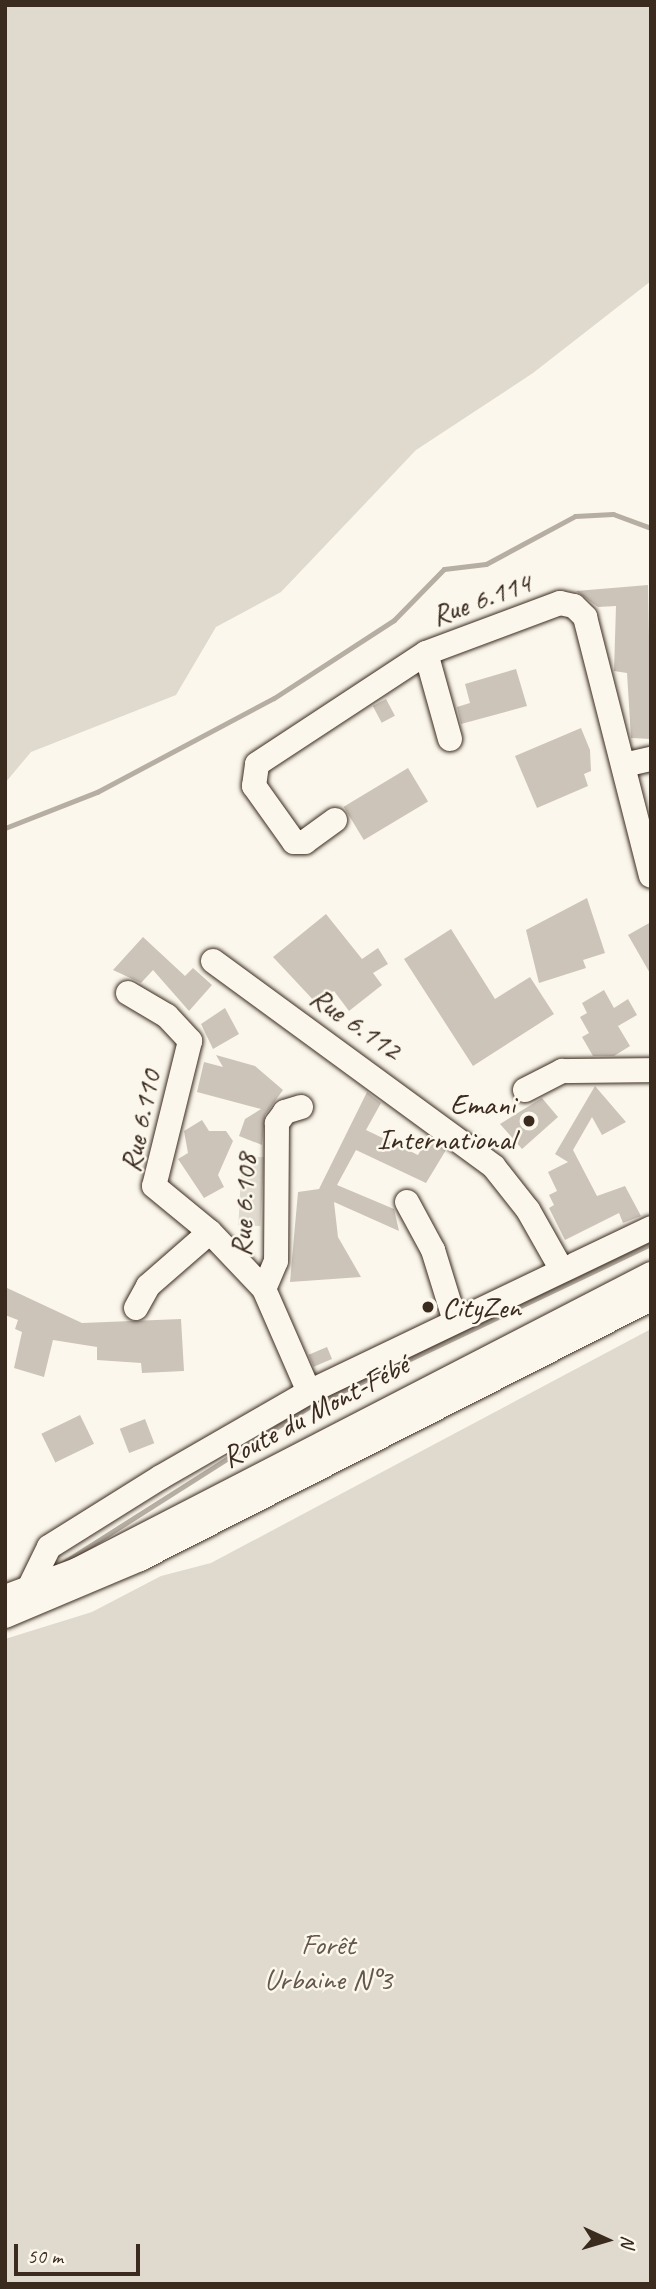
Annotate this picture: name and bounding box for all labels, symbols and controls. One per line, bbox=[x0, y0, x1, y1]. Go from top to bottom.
street label: Rue 6.114 bbox=[426, 564, 536, 634]
street label: Rue 6.112 bbox=[303, 979, 409, 1067]
street label: Rue 6.110 bbox=[112, 1067, 168, 1175]
place label: Emani International bbox=[377, 1086, 515, 1156]
marker: Emani International bbox=[521, 1113, 537, 1129]
street label: Rue 6.108 bbox=[222, 1152, 264, 1258]
place label: CityZen bbox=[442, 1289, 521, 1325]
marker: CityZen bbox=[420, 1299, 436, 1315]
street label: Route du Mont-Fébé bbox=[216, 1347, 414, 1475]
park label: Forêt Urbaine N°3 bbox=[264, 1926, 392, 1996]
north arrow bbox=[572, 2205, 642, 2275]
scale bar bbox=[18, 2230, 144, 2274]
text: N bbox=[616, 2235, 640, 2248]
text: 50 m bbox=[27, 2243, 63, 2269]

